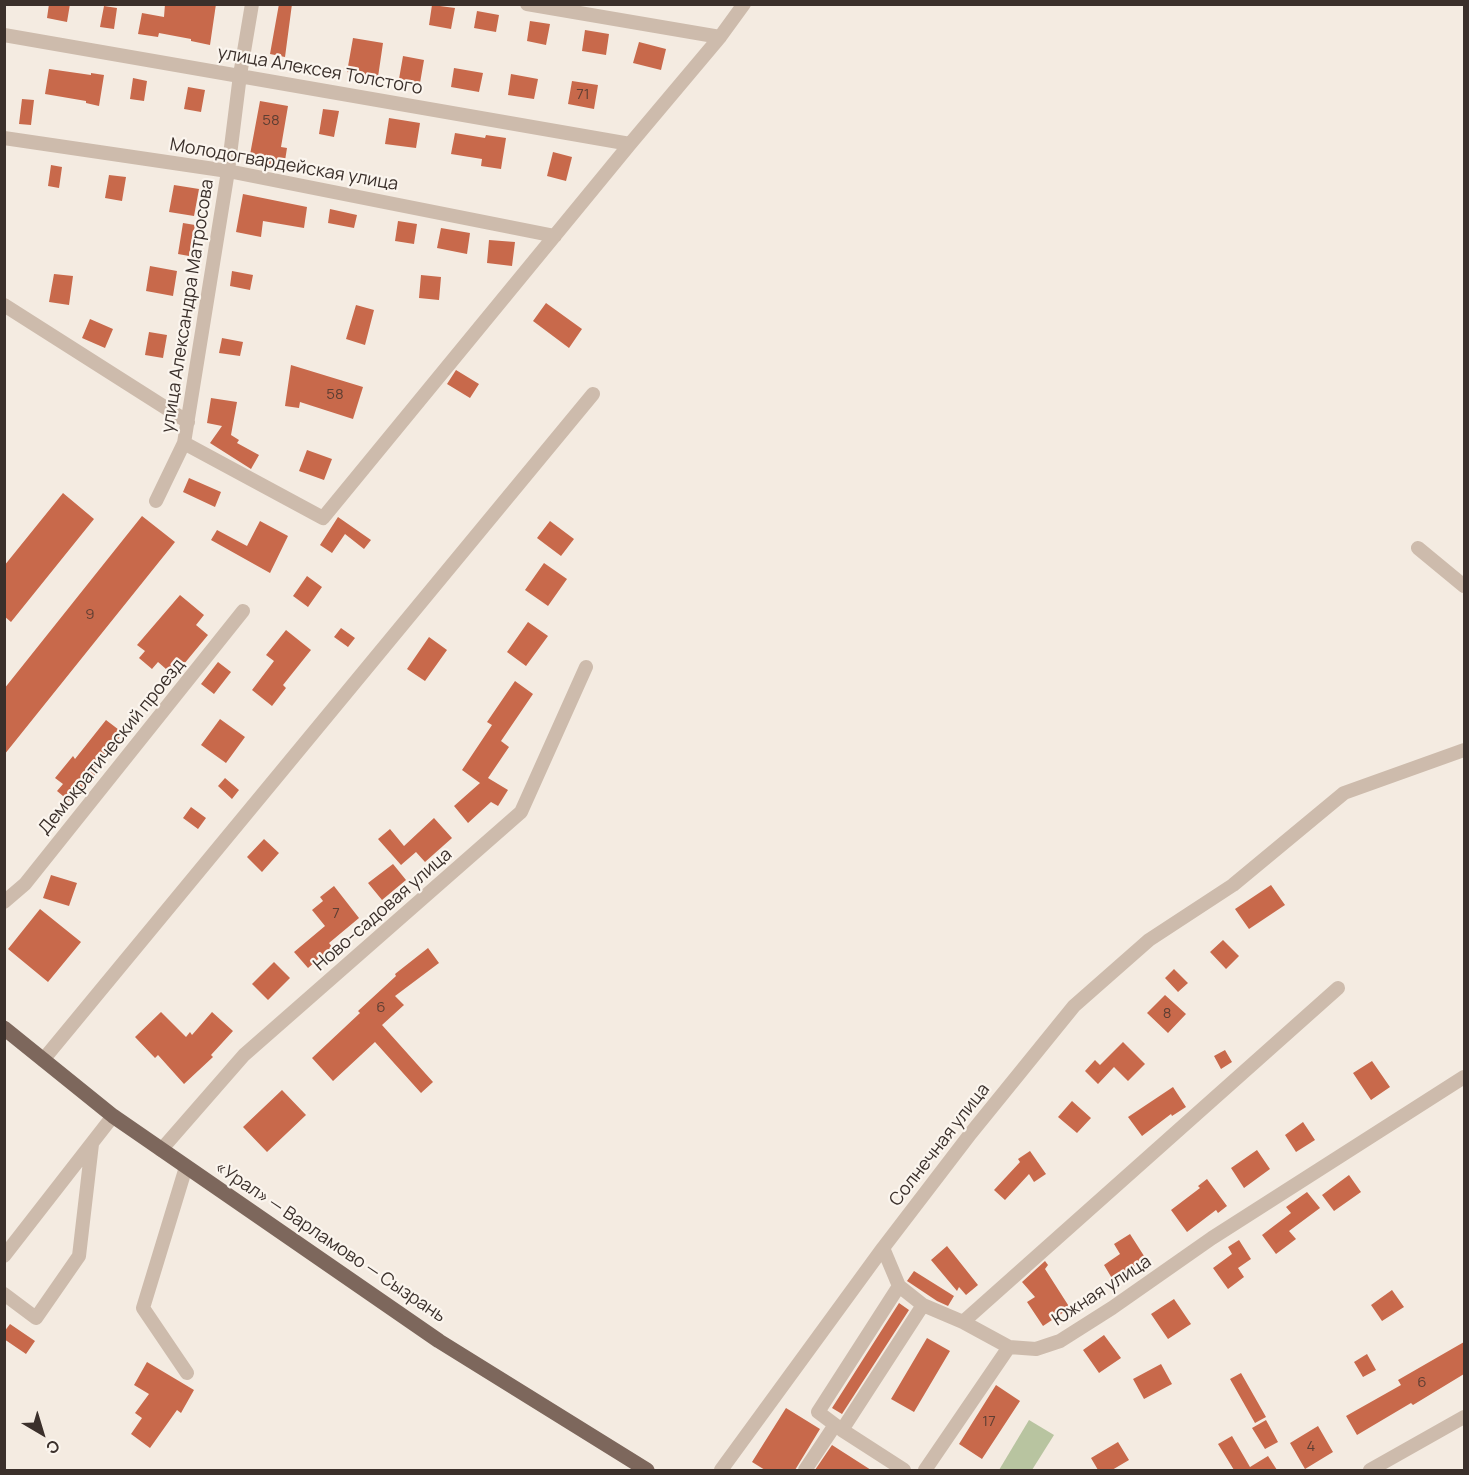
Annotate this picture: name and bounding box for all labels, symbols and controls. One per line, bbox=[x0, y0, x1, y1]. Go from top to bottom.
street label: улица Алексея Толстого bbox=[216, 42, 424, 100]
house number: 71 bbox=[576, 86, 590, 104]
house number: 58 bbox=[262, 112, 280, 130]
street label: Молодогвардейская улица bbox=[168, 134, 400, 196]
street label: улица Александра Матросова bbox=[157, 178, 219, 434]
house number: 58 bbox=[326, 386, 344, 404]
house number: 9 bbox=[85, 606, 95, 624]
street label: Демократический проезд bbox=[34, 655, 190, 839]
street label: Ново-садовая улица bbox=[309, 844, 457, 976]
house number: 7 bbox=[332, 905, 340, 923]
house number: 6 bbox=[376, 999, 386, 1017]
house number: 8 bbox=[1163, 1005, 1171, 1023]
street label: Солнечная улица bbox=[885, 1079, 995, 1211]
street label: «Урал» — Варламово — Сызрань bbox=[211, 1157, 449, 1327]
street label: Южная улица bbox=[1048, 1251, 1156, 1331]
house number: 6 bbox=[1417, 1374, 1427, 1392]
north arrow bbox=[12, 1403, 72, 1463]
house number: 17 bbox=[982, 1413, 996, 1431]
text: С bbox=[42, 1435, 65, 1459]
house number: 4 bbox=[1307, 1438, 1315, 1456]

